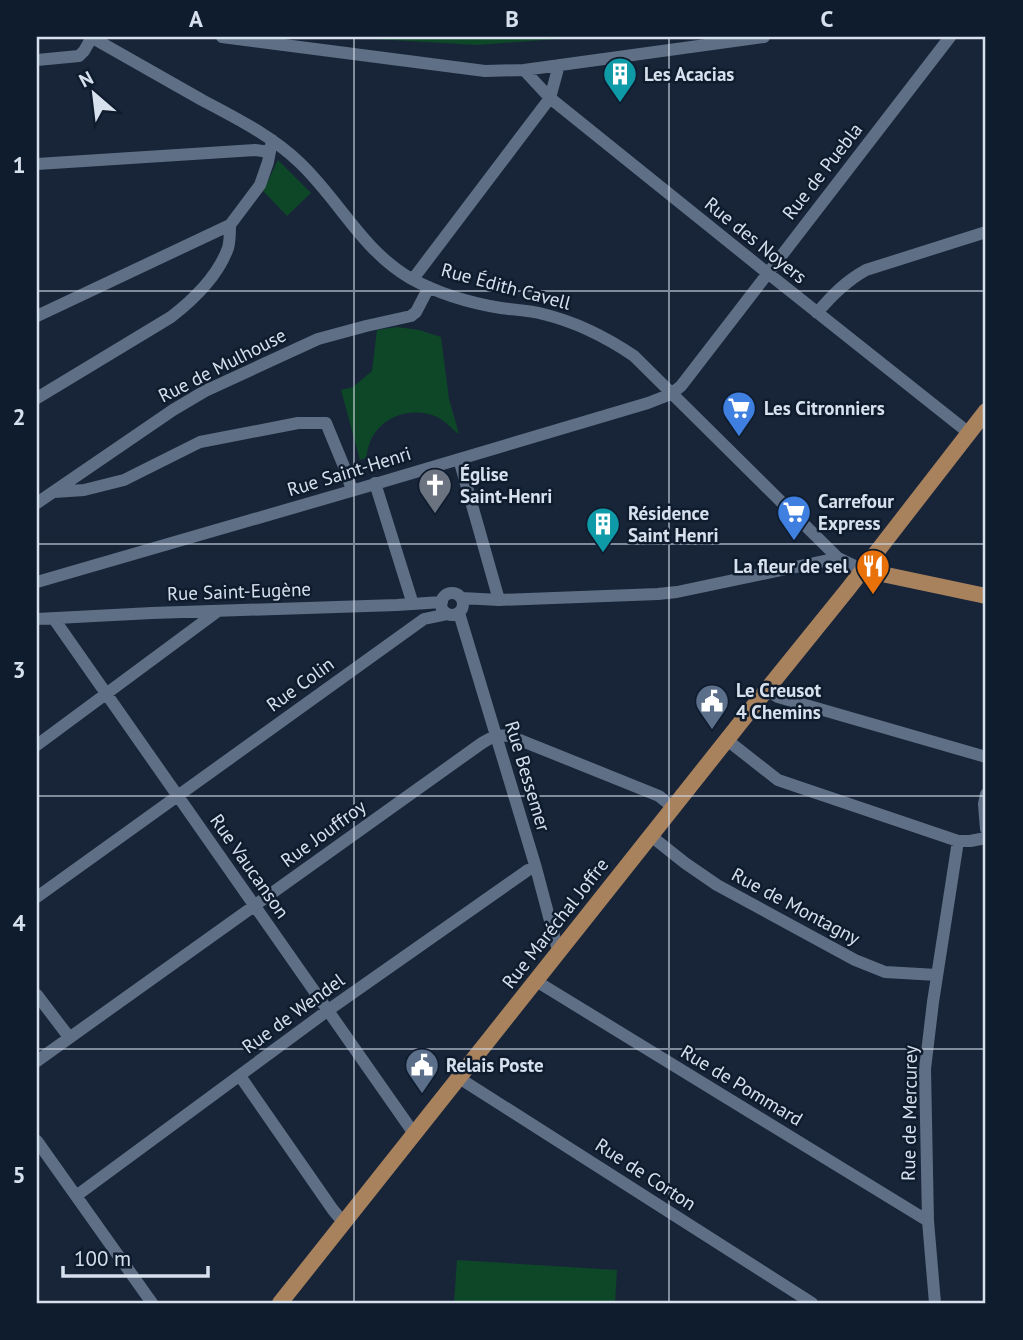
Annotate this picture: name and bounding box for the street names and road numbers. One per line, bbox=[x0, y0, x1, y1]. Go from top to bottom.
street label: Rue de Puebla bbox=[777, 118, 867, 224]
street label: Rue des Noyers bbox=[700, 191, 812, 289]
street label: Rue Édith Cavell bbox=[439, 257, 574, 315]
street label: Rue de Mulhouse bbox=[154, 322, 290, 408]
street label: Rue Saint-Henri bbox=[284, 441, 414, 501]
street label: Rue Saint-Eugène bbox=[167, 576, 311, 606]
street label: Rue Colin bbox=[262, 652, 338, 716]
street label: Rue Bessemer bbox=[500, 718, 556, 835]
street label: Rue Jouffroy bbox=[276, 794, 370, 872]
street label: Rue Vaucanson bbox=[205, 809, 295, 923]
street label: Rue Maréchal Joffre bbox=[497, 853, 613, 993]
street label: Rue de Montagny bbox=[728, 862, 864, 950]
street label: Rue de Wendel bbox=[237, 967, 349, 1058]
street label: Rue de Pommard bbox=[677, 1039, 807, 1131]
street label: Rue de Mercurey bbox=[896, 1045, 922, 1181]
street label: Rue de Corton bbox=[591, 1133, 701, 1215]

